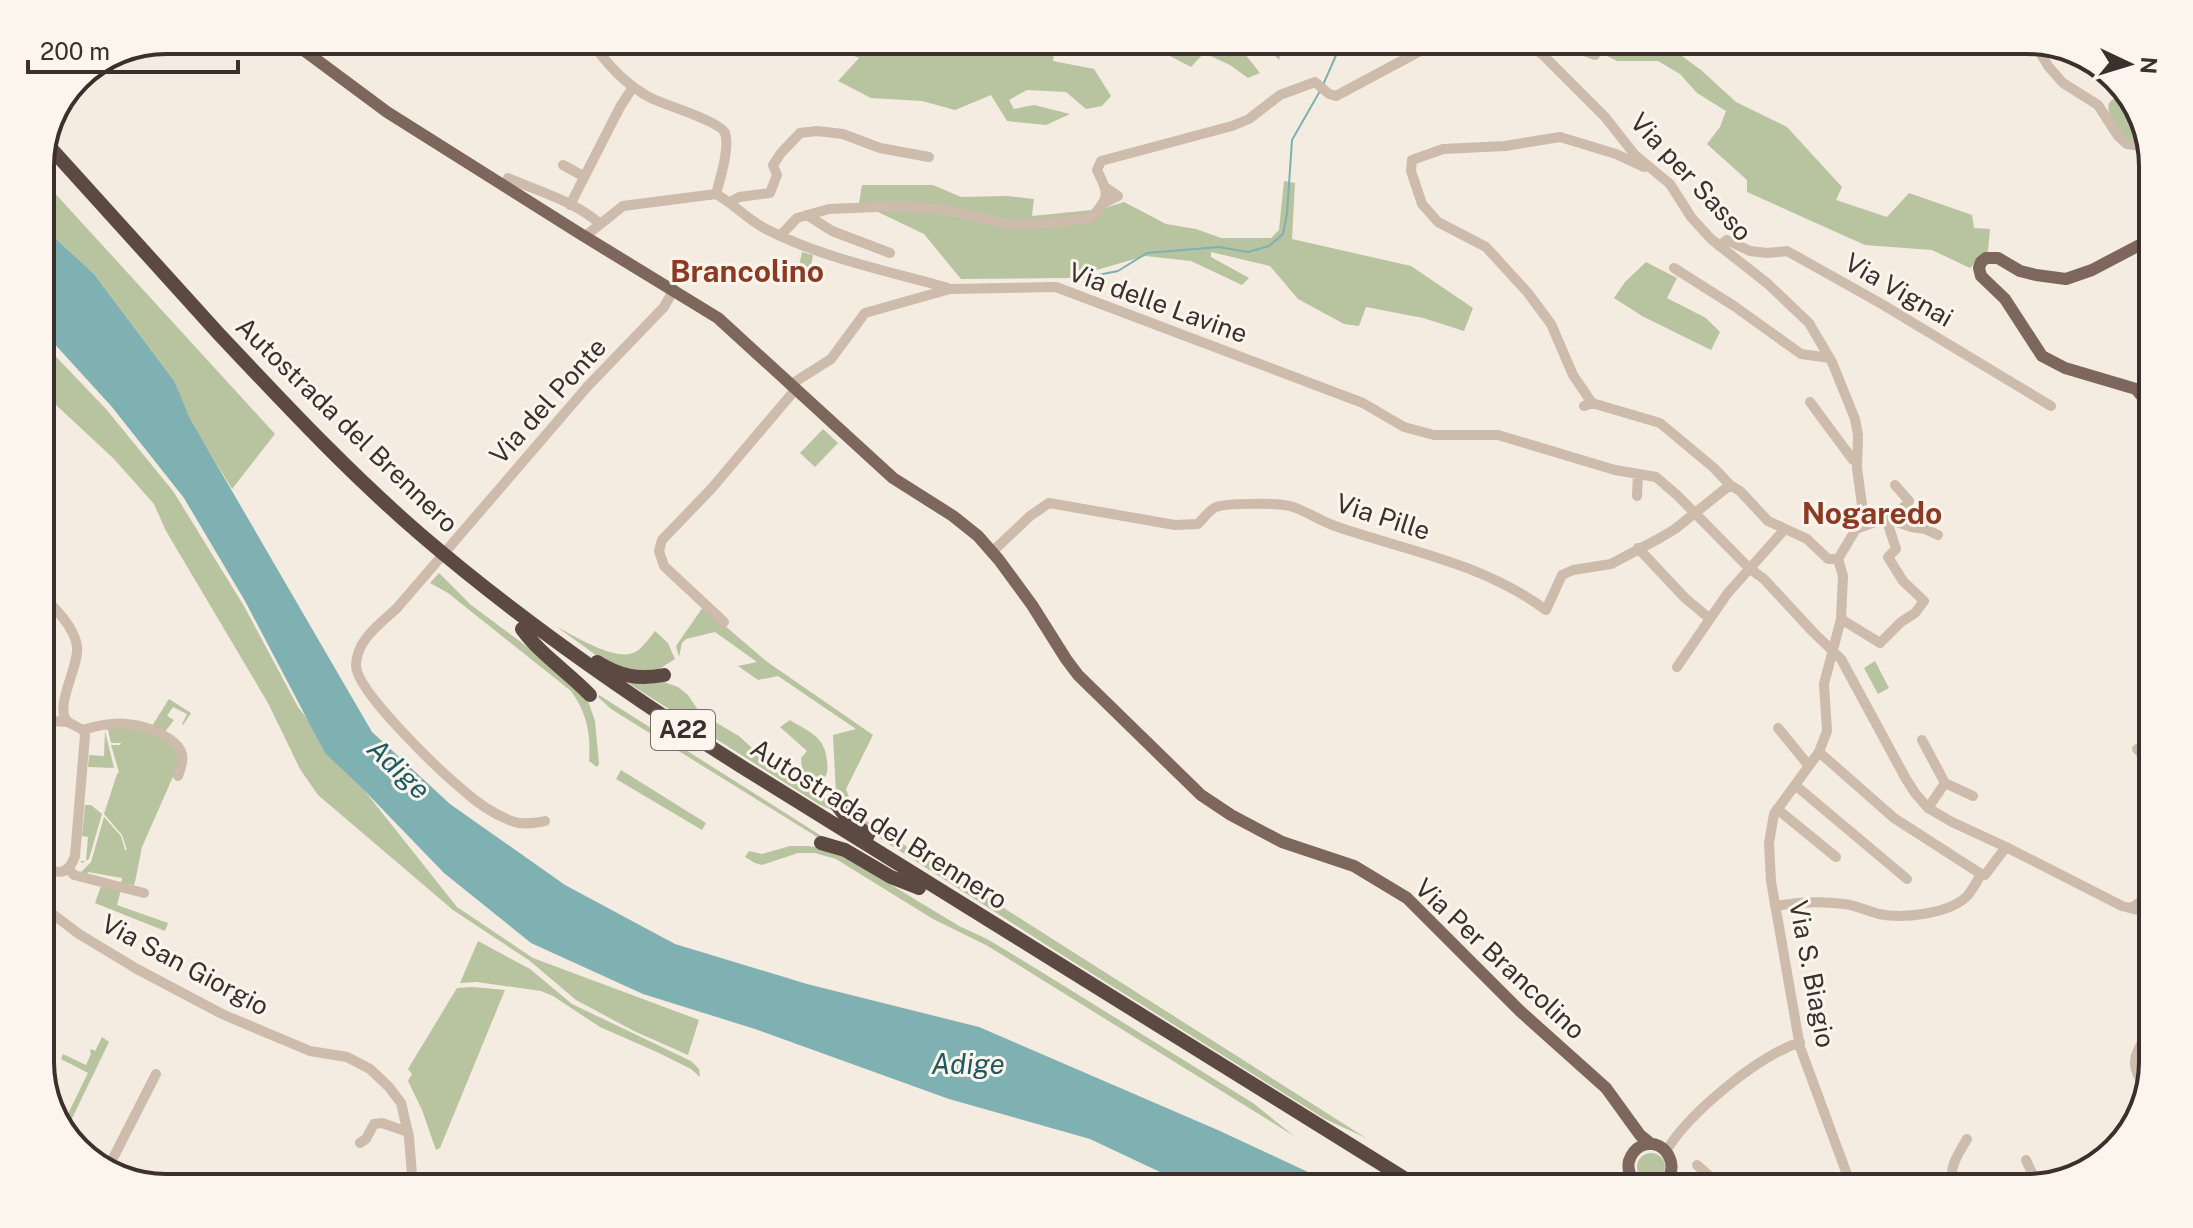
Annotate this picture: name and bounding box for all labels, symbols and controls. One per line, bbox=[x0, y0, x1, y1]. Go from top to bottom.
scale bar bbox=[28, 24, 238, 74]
north arrow bbox=[2089, 24, 2169, 104]
text: 200 m bbox=[40, 37, 110, 65]
text: N bbox=[2135, 56, 2163, 75]
street label: Via per Sasso bbox=[1624, 106, 1759, 247]
street label: Via Vignai bbox=[1840, 246, 1959, 333]
district label: Brancolino bbox=[670, 253, 824, 289]
street label: Via delle Lavine bbox=[1064, 256, 1252, 349]
street label: Autostrada del Brennero bbox=[230, 310, 465, 539]
street label: Via del Ponte bbox=[483, 331, 612, 470]
street label: Via Pille bbox=[1332, 487, 1434, 546]
district label: Nogaredo bbox=[1802, 495, 1942, 531]
road number: A22 bbox=[651, 710, 715, 750]
water label: Adige bbox=[361, 732, 437, 806]
street label: Autostrada del Brennero bbox=[745, 732, 1013, 915]
street label: Via Per Brancolino bbox=[1409, 872, 1592, 1045]
street label: Via S. Biagio bbox=[1783, 898, 1842, 1050]
street label: Via San Giorgio bbox=[96, 907, 274, 1022]
water label: Adige bbox=[931, 1047, 1005, 1080]

